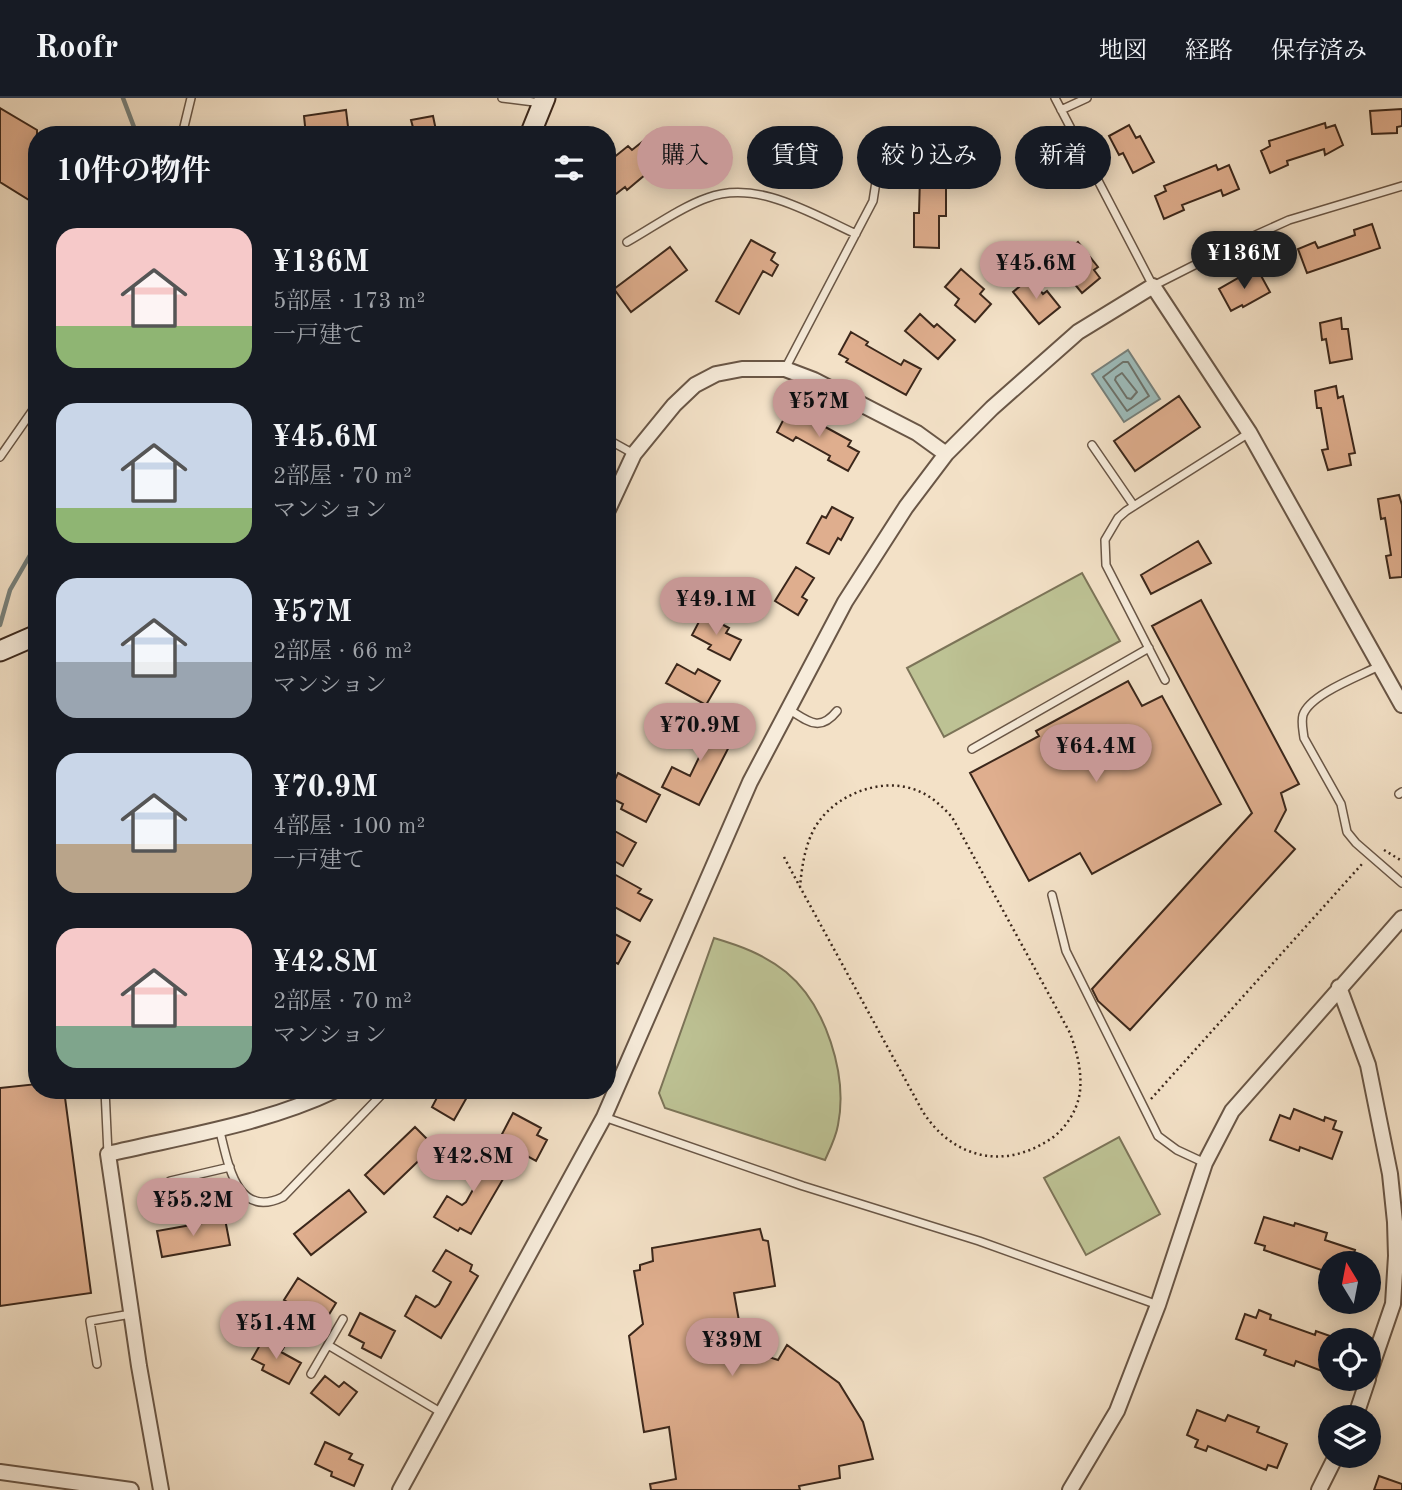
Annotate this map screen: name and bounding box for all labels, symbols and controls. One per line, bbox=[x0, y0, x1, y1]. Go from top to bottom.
text: Roofr bbox=[35, 32, 118, 65]
text: 地図 bbox=[1099, 40, 1147, 64]
text: 経路 bbox=[1185, 40, 1233, 64]
text: 保存済み bbox=[1271, 40, 1367, 64]
chip: 購入 bbox=[637, 126, 733, 189]
chip: 賃貸 bbox=[747, 126, 843, 189]
chip: 絞り込み bbox=[857, 126, 1001, 189]
chip: 新着 bbox=[1015, 126, 1111, 189]
icon: filters bbox=[550, 149, 588, 187]
text: 10件の物件 bbox=[56, 157, 211, 187]
pin: ¥136M bbox=[1195, 232, 1293, 291]
pin: ¥45.6M bbox=[979, 242, 1093, 301]
text: ¥136M bbox=[1207, 242, 1281, 265]
text: ¥136M bbox=[273, 248, 369, 278]
text: ¥45.6M bbox=[996, 252, 1076, 275]
icon: home bbox=[112, 256, 196, 340]
text: 5部屋 · 173 m² bbox=[273, 290, 425, 313]
text: 一戸建て bbox=[273, 324, 365, 347]
pin: ¥57M bbox=[778, 380, 860, 439]
text: ¥57M bbox=[789, 390, 849, 413]
text: ¥45.6M bbox=[273, 423, 378, 453]
icon: home bbox=[112, 431, 196, 515]
text: 2部屋 · 70 m² bbox=[273, 465, 412, 488]
text: マンション bbox=[273, 499, 387, 522]
pin: ¥49.1M bbox=[659, 578, 773, 637]
text: ¥49.1M bbox=[676, 588, 756, 611]
text: ¥57M bbox=[273, 598, 352, 628]
icon: home bbox=[112, 606, 196, 690]
text: 2部屋 · 66 m² bbox=[273, 640, 412, 663]
text: マンション bbox=[273, 674, 387, 697]
pin: ¥70.9M bbox=[643, 704, 757, 763]
text: ¥70.9M bbox=[660, 714, 740, 737]
pin: ¥64.4M bbox=[1039, 724, 1153, 784]
text: ¥64.4M bbox=[1056, 735, 1136, 758]
text: ¥70.9M bbox=[273, 773, 378, 803]
icon: home bbox=[112, 781, 196, 865]
text: 4部屋 · 100 m² bbox=[273, 815, 425, 838]
text: 一戸建て bbox=[273, 849, 365, 872]
text: ¥42.8M bbox=[273, 948, 378, 978]
icon: home bbox=[112, 956, 196, 1040]
text: 2部屋 · 70 m² bbox=[273, 990, 412, 1013]
text: マンション bbox=[273, 1024, 387, 1047]
pin: ¥42.8M bbox=[416, 1134, 530, 1194]
text: ¥42.8M bbox=[433, 1145, 513, 1168]
pin: ¥55.2M bbox=[136, 1178, 250, 1238]
text: ¥55.2M bbox=[153, 1189, 233, 1212]
north arrow bbox=[1318, 1251, 1381, 1314]
map controls bbox=[1318, 1251, 1381, 1468]
pin: ¥51.4M bbox=[219, 1302, 333, 1361]
text: ¥51.4M bbox=[236, 1312, 316, 1335]
pin: ¥39M bbox=[691, 1318, 773, 1378]
button: locate bbox=[1318, 1328, 1381, 1391]
text: ¥39M bbox=[702, 1329, 762, 1352]
button: layers bbox=[1318, 1405, 1381, 1468]

